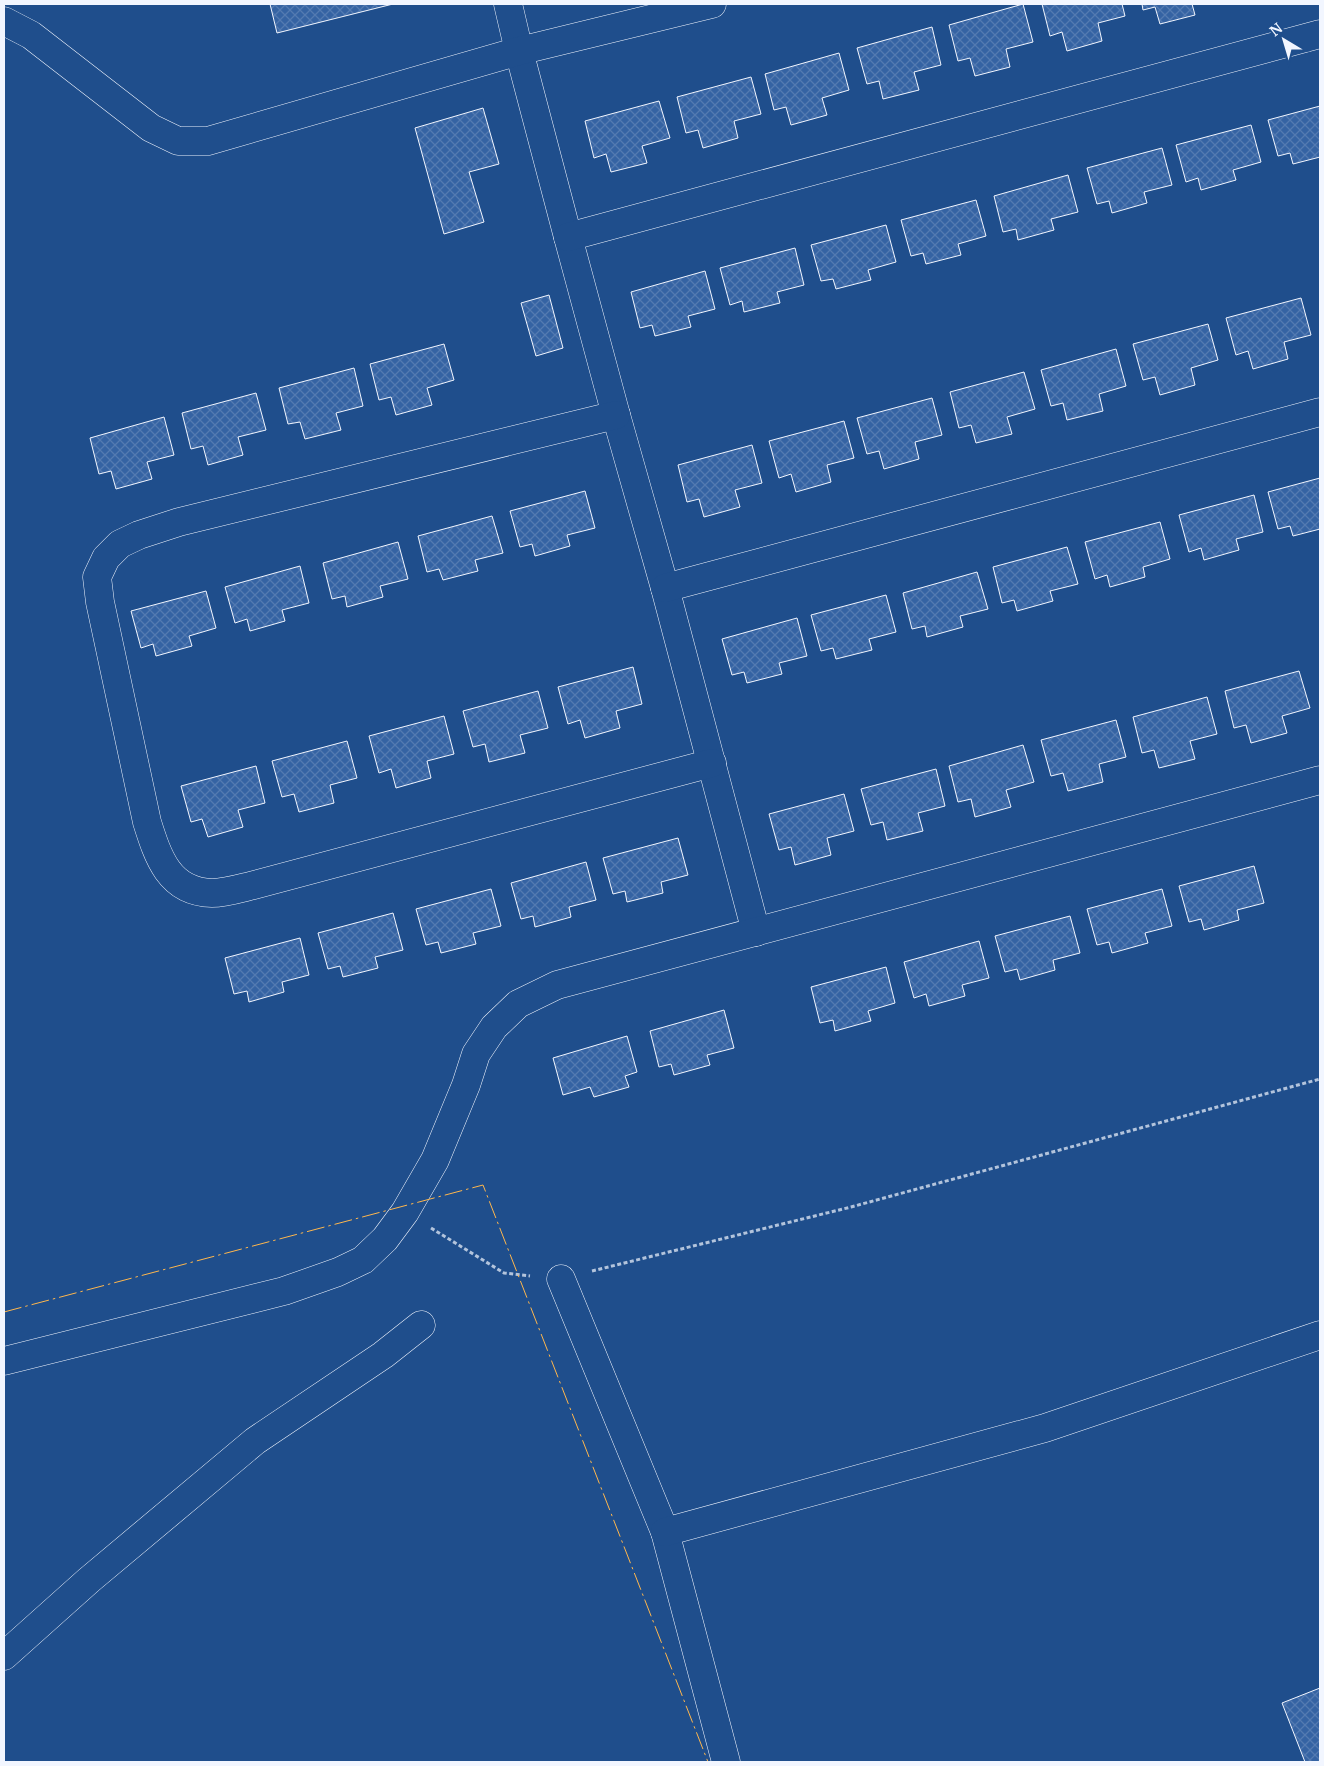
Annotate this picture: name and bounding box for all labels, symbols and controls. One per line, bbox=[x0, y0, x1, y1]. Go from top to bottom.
north arrow bbox=[1259, 15, 1309, 65]
text: N bbox=[1266, 19, 1286, 40]

